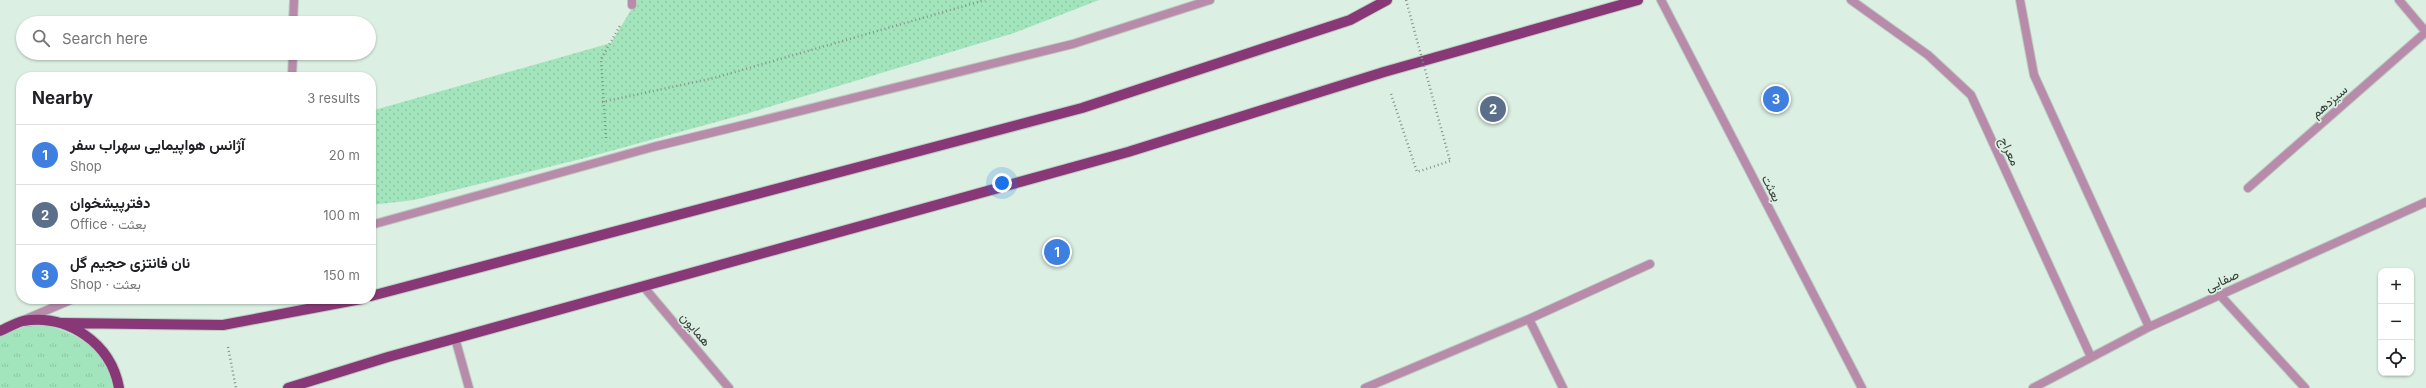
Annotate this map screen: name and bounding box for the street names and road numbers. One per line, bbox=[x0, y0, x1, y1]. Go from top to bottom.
street label: سیزدهم bbox=[2308, 81, 2351, 122]
street label: معراج bbox=[1995, 134, 2024, 169]
street label: بعثت bbox=[1759, 172, 1786, 204]
street label: صفایی bbox=[2203, 266, 2242, 295]
street label: همایون bbox=[677, 309, 715, 350]

